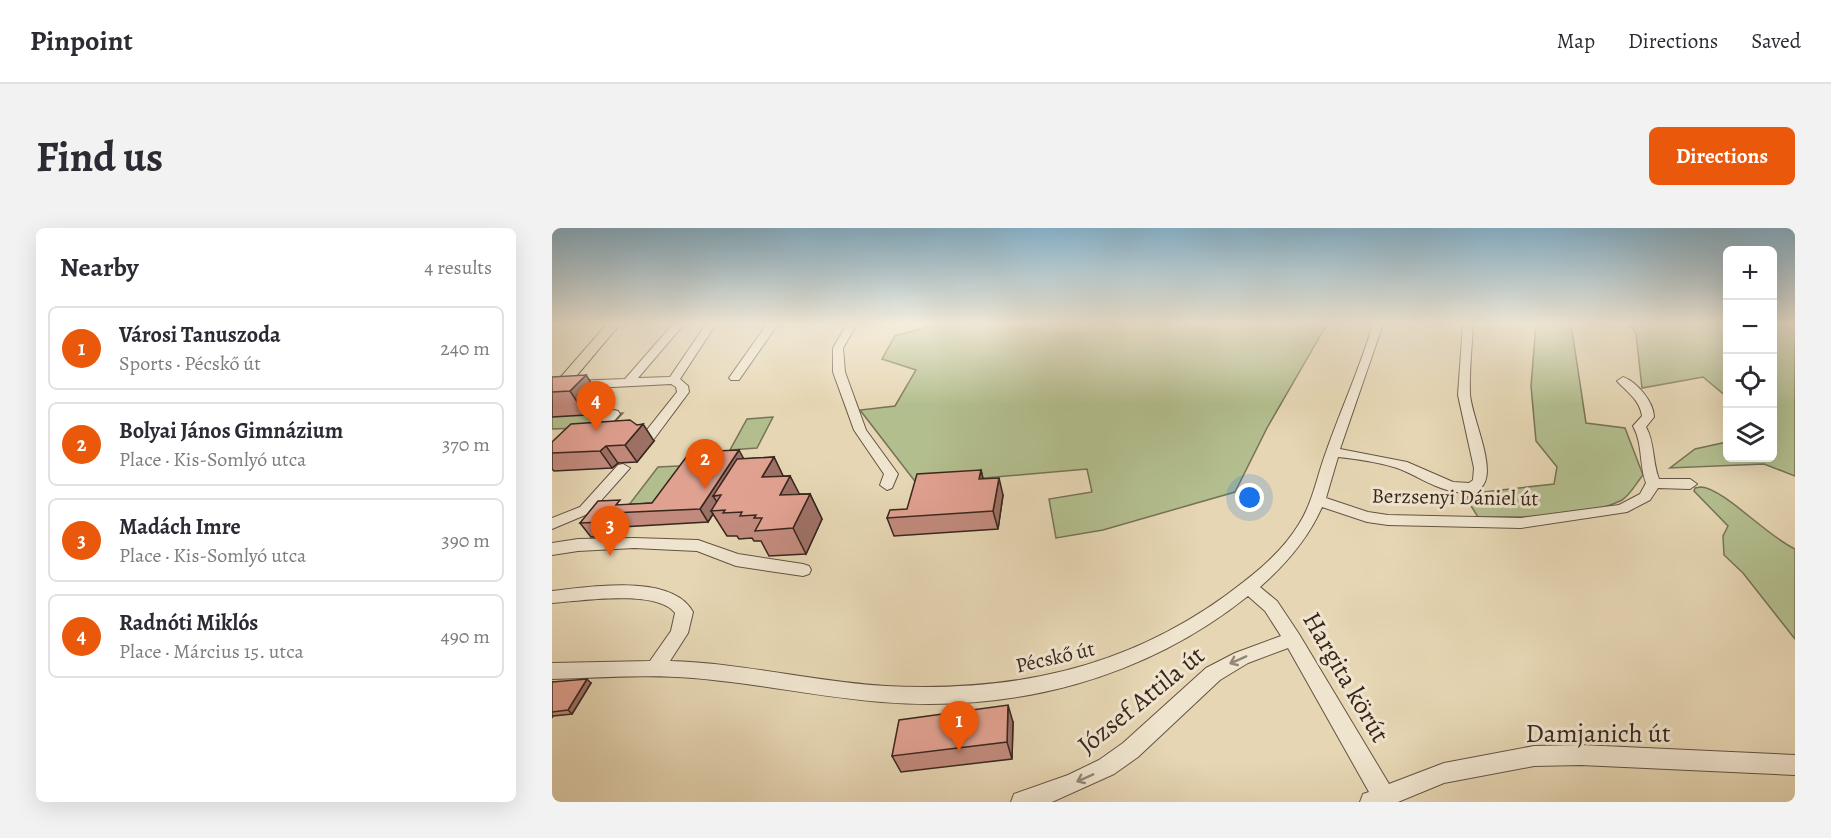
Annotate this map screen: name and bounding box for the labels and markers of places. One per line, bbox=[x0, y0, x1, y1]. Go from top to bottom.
pin: 4 bbox=[576, 382, 615, 431]
pin: 2 bbox=[686, 440, 724, 489]
pin: 3 bbox=[590, 506, 630, 556]
pin: 1 bbox=[940, 702, 978, 751]

